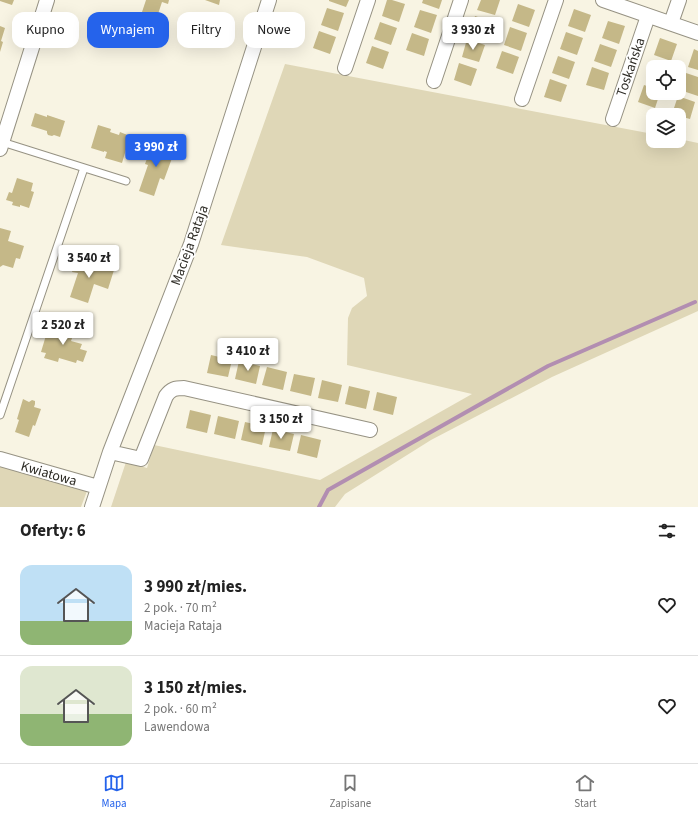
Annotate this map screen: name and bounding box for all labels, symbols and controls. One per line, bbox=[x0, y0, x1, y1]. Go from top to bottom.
chip: Kupno bbox=[12, 12, 79, 48]
chip: Wynajem bbox=[87, 12, 169, 48]
chip: Filtry bbox=[177, 12, 235, 48]
chip: Nowe bbox=[243, 12, 305, 48]
pin: 3 930 zł bbox=[432, 17, 514, 51]
text: 3 930 zł bbox=[451, 21, 495, 39]
street label: Toskańska bbox=[612, 35, 650, 100]
map controls bbox=[646, 60, 686, 148]
button: locate bbox=[646, 60, 686, 100]
button: layers bbox=[646, 108, 686, 148]
pin: 3 990 zł bbox=[115, 134, 197, 168]
text: 3 990 zł bbox=[134, 138, 178, 156]
street label: Macieja Rataja bbox=[166, 202, 214, 288]
pin: 3 540 zł bbox=[48, 245, 130, 279]
text: 3 540 zł bbox=[67, 249, 111, 267]
pin: 2 520 zł bbox=[22, 312, 104, 346]
text: 2 520 zł bbox=[41, 316, 85, 334]
pin: 3 410 zł bbox=[207, 338, 289, 372]
text: 3 410 zł bbox=[226, 342, 270, 360]
pin: 3 150 zł bbox=[240, 406, 322, 440]
text: 3 150 zł bbox=[259, 410, 303, 428]
street label: Kwiatowa bbox=[18, 456, 79, 491]
text: Oferty: 6 bbox=[20, 519, 86, 543]
icon: filters bbox=[656, 520, 678, 542]
text: 3 990 zł/mies. bbox=[144, 575, 247, 599]
icon: home bbox=[52, 581, 100, 629]
icon: heart bbox=[656, 594, 678, 616]
text: 2 pok. · 70 m² bbox=[144, 599, 217, 617]
text: Macieja Rataja bbox=[144, 617, 222, 635]
text: 3 150 zł/mies. bbox=[144, 676, 247, 700]
icon: home bbox=[52, 682, 100, 730]
icon: heart bbox=[656, 695, 678, 717]
text: 2 pok. · 60 m² bbox=[144, 700, 217, 718]
text: Lawendowa bbox=[144, 718, 210, 736]
tab: Mapa bbox=[102, 772, 127, 811]
tab: Zapisane bbox=[330, 772, 371, 811]
tab: Start bbox=[574, 772, 596, 811]

